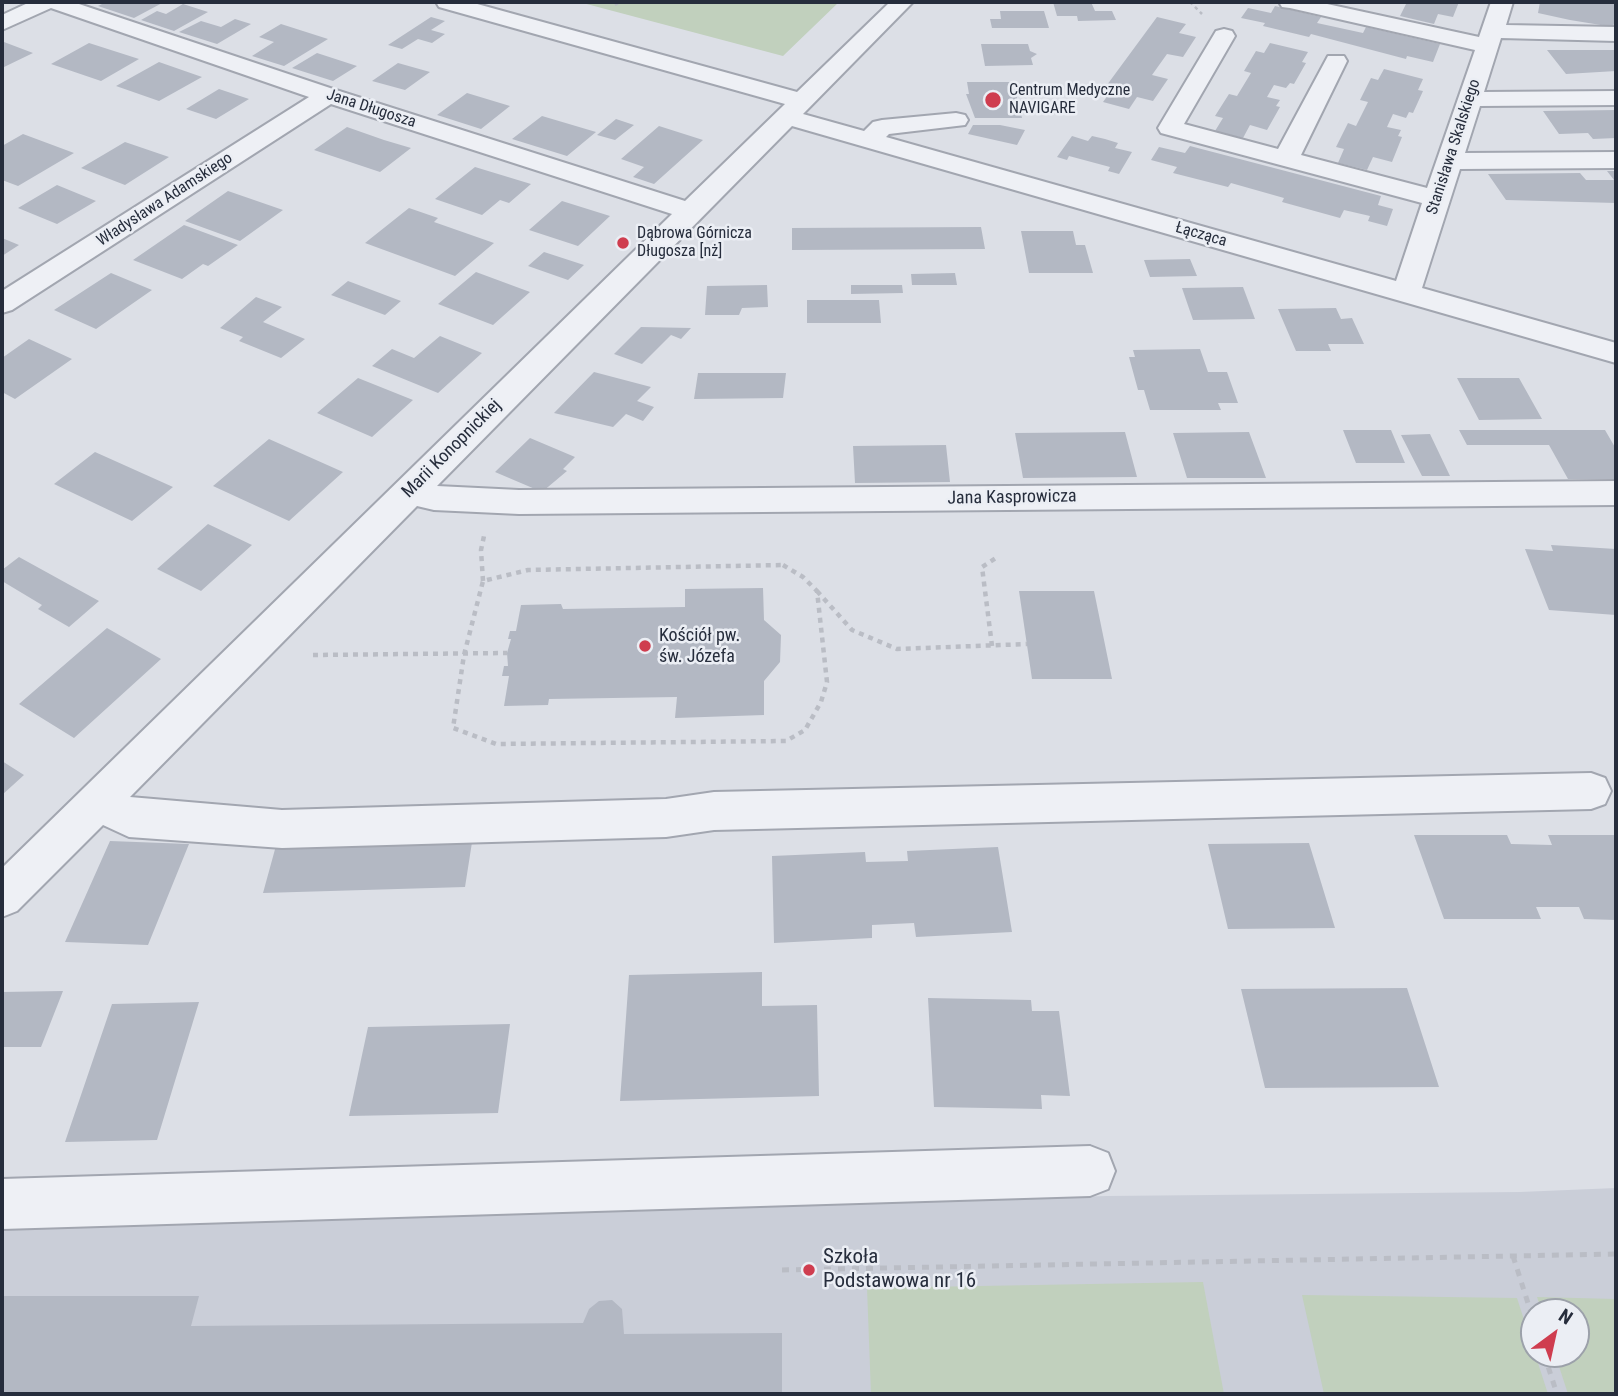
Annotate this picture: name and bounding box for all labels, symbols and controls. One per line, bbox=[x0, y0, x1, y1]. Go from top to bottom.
street label: Stanisława Skalskiego bbox=[1423, 77, 1485, 217]
place label: Centrum Medyczne NAVIGARE bbox=[1009, 81, 1130, 119]
street label: Jana Długosza bbox=[324, 85, 418, 133]
marker: Centrum Medyczne NAVIGARE bbox=[983, 90, 1003, 110]
street label: Władysława Adamskiego bbox=[94, 149, 236, 251]
street label: Łącząca bbox=[1173, 219, 1229, 251]
place label: Dąbrowa Górnicza Długosza [nż] bbox=[637, 224, 752, 262]
marker: Dąbrowa Górnicza Długosza [nż] bbox=[615, 235, 631, 251]
street label: Marii Konopnickiej bbox=[398, 395, 506, 503]
street label: Jana Kasprowicza bbox=[947, 486, 1077, 510]
place label: Kościół pw. św. Józefa bbox=[659, 625, 740, 668]
marker: Kościół pw. św. Józefa bbox=[637, 638, 653, 654]
place label: Szkoła Podstawowa nr 16 bbox=[823, 1245, 976, 1295]
marker: Szkoła Podstawowa nr 16 bbox=[801, 1262, 817, 1278]
north arrow bbox=[1520, 1298, 1590, 1368]
text: N bbox=[1554, 1304, 1577, 1329]

